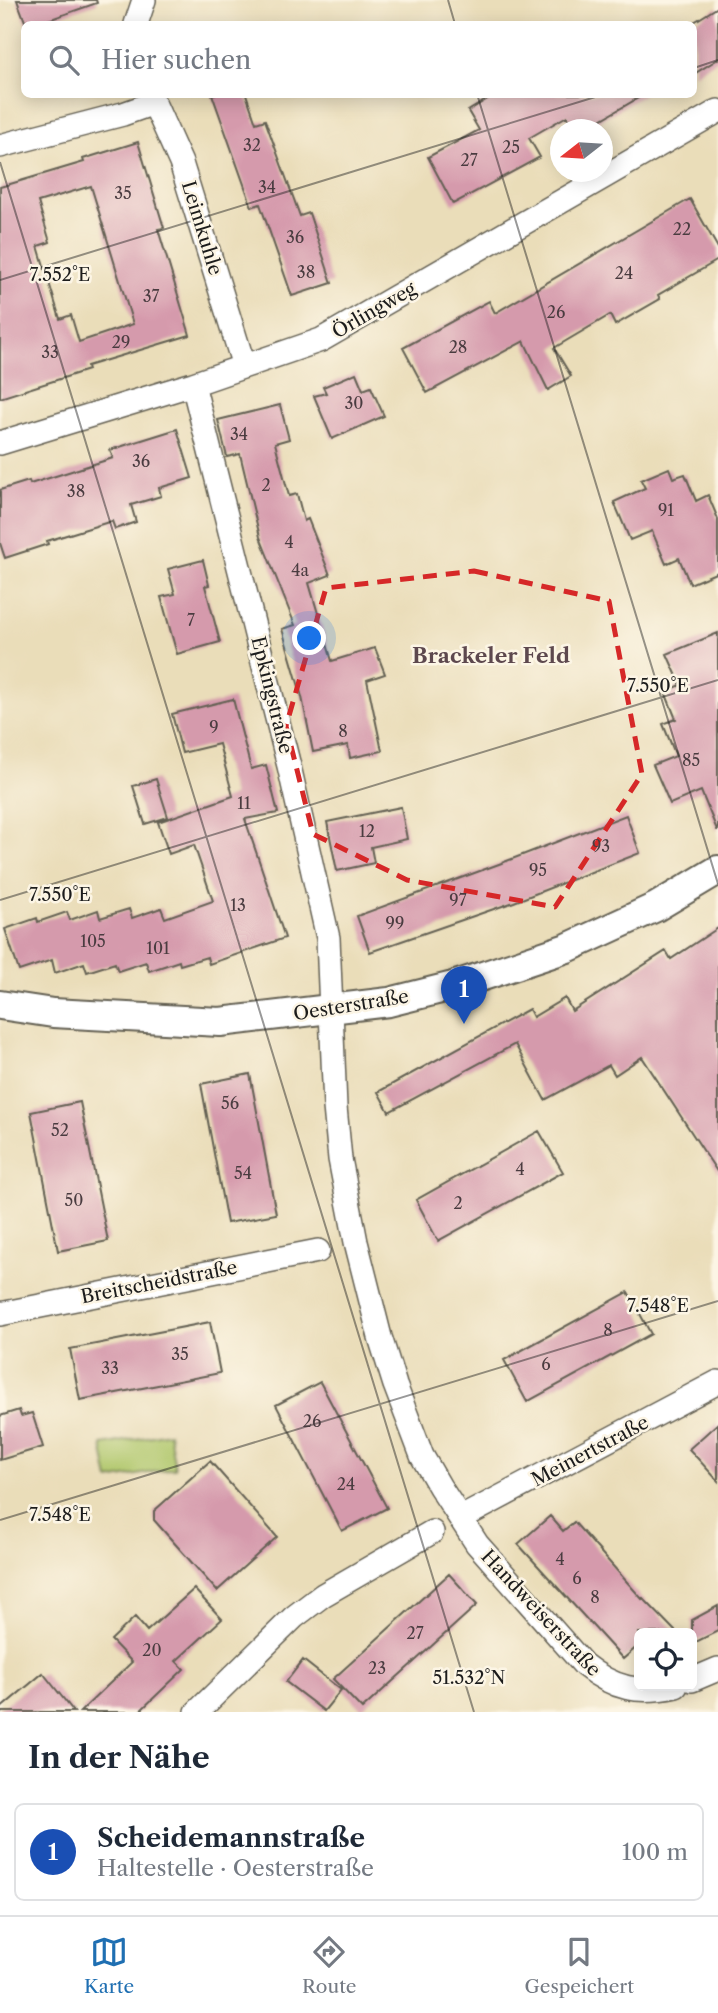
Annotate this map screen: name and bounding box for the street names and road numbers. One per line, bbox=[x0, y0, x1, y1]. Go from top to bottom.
street label: Leimkuhle bbox=[177, 178, 227, 278]
street label: Örlingweg bbox=[328, 276, 421, 343]
street label: Epkingstraße bbox=[246, 634, 298, 756]
street label: Oesterstraße bbox=[292, 985, 410, 1025]
street label: Breitscheidstraße bbox=[79, 1256, 239, 1308]
street label: Meinertstraße bbox=[528, 1411, 652, 1491]
street label: Handweiserstraße bbox=[476, 1545, 606, 1681]

